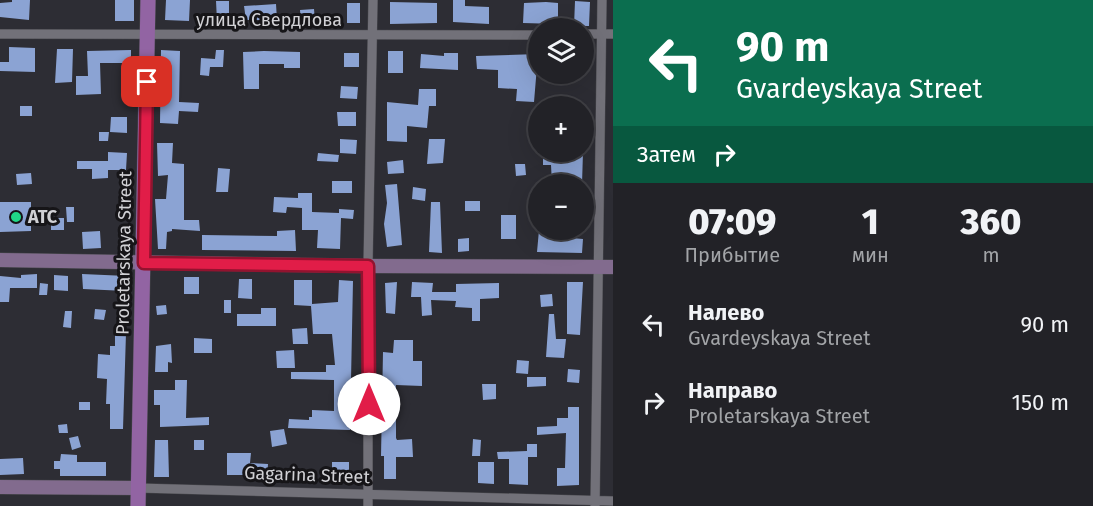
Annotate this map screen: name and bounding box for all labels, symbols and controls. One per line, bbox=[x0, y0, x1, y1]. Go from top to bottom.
street label: улица Свердлова bbox=[196, 9, 342, 31]
map controls bbox=[528, 18, 594, 240]
button: layers bbox=[528, 18, 594, 84]
text: 90 m bbox=[736, 22, 830, 72]
icon: left bbox=[637, 24, 715, 102]
pin bbox=[121, 56, 172, 107]
icon: arrive bbox=[130, 65, 163, 98]
text: Gvardeyskaya Street bbox=[736, 73, 982, 105]
button: + bbox=[528, 96, 594, 162]
icon: right bbox=[708, 138, 741, 171]
text: Затем bbox=[637, 141, 696, 168]
street label: Proletarskaya Street bbox=[112, 170, 136, 335]
button: − bbox=[528, 174, 594, 240]
text: 07:09 bbox=[688, 200, 776, 244]
text: 1 bbox=[862, 200, 879, 244]
text: 360 bbox=[960, 200, 1021, 244]
place label: АТС bbox=[27, 206, 58, 228]
marker: АТС bbox=[9, 210, 23, 224]
text: Прибытие bbox=[685, 243, 780, 267]
text: мин bbox=[852, 243, 889, 267]
text: m bbox=[982, 243, 1000, 267]
text: Налево bbox=[688, 299, 764, 326]
icon: left bbox=[637, 308, 670, 341]
text: 90 m bbox=[1020, 311, 1069, 338]
text: Gvardeyskaya Street bbox=[688, 326, 870, 350]
position arrow bbox=[337, 372, 401, 436]
text: Направо bbox=[688, 377, 777, 404]
icon: right bbox=[637, 386, 670, 419]
text: 150 m bbox=[1011, 389, 1069, 416]
text: Proletarskaya Street bbox=[688, 404, 870, 428]
street label: Gagarina Street bbox=[244, 462, 371, 488]

